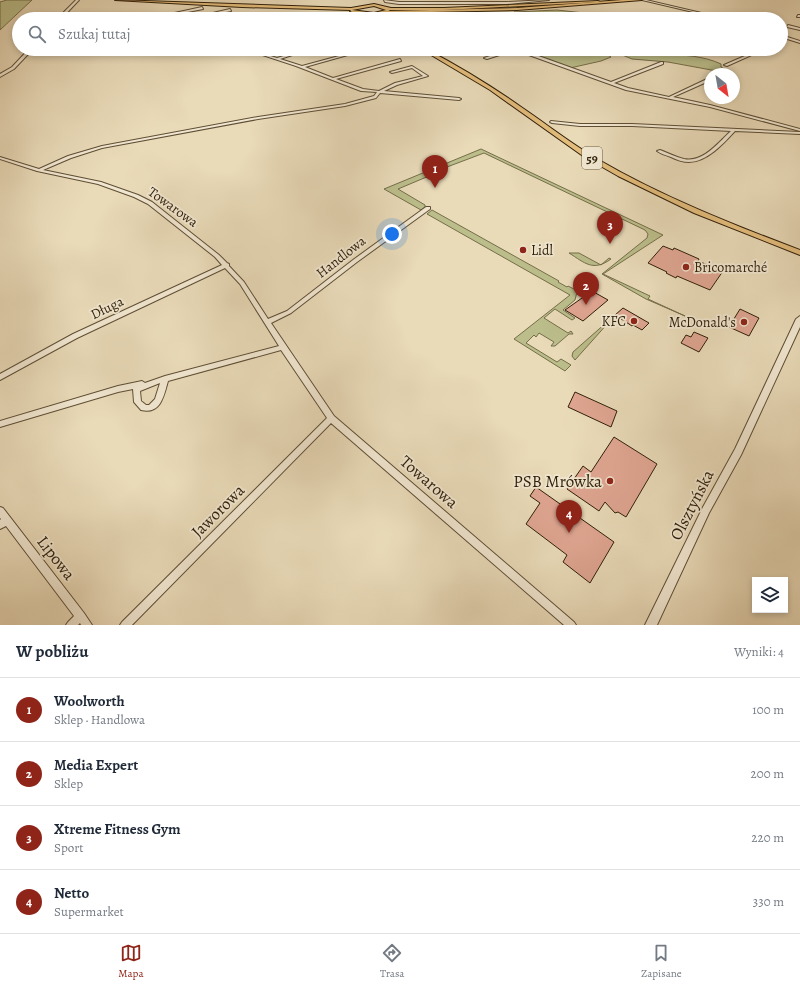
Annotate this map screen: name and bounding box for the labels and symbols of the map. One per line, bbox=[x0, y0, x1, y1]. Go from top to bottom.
north arrow bbox=[704, 68, 740, 104]
road number: 59 bbox=[582, 147, 602, 169]
pin: 1 bbox=[422, 155, 448, 188]
street label: Towarowa bbox=[144, 182, 202, 232]
pin: 3 bbox=[597, 211, 623, 244]
your location bbox=[382, 224, 402, 244]
street label: Handlowa bbox=[312, 231, 370, 282]
place label: Lidl bbox=[531, 241, 554, 260]
marker: Lidl bbox=[518, 245, 528, 255]
place label: Bricomarché bbox=[694, 258, 767, 277]
marker: Bricomarché bbox=[681, 262, 691, 272]
pin: 2 bbox=[573, 272, 599, 305]
street label: Długa bbox=[87, 292, 127, 324]
place label: KFC bbox=[601, 312, 626, 331]
place label: McDonald's bbox=[669, 313, 736, 332]
marker: KFC bbox=[629, 316, 639, 326]
marker: McDonald's bbox=[739, 317, 749, 327]
street label: Towarowa bbox=[395, 450, 463, 514]
street label: Olsztyńska bbox=[664, 466, 720, 544]
place label: PSB Mrówka bbox=[513, 470, 602, 493]
marker: PSB Mrówka bbox=[605, 476, 615, 486]
street label: Jaworowa bbox=[186, 479, 250, 543]
pin: 4 bbox=[556, 500, 582, 533]
street label: Lipowa bbox=[31, 531, 81, 585]

